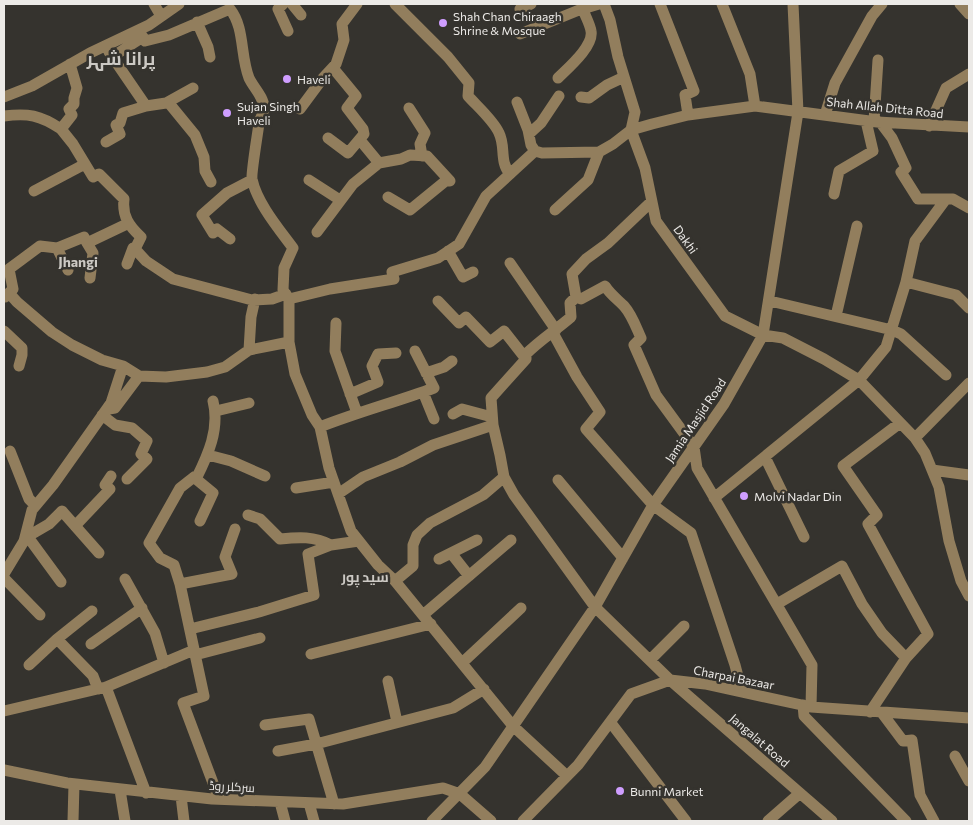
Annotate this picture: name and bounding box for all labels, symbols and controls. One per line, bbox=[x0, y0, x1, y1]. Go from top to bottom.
place label: Shah Chan Chiraagh Shrine & Mosque bbox=[453, 9, 562, 37]
marker: Shah Chan Chiraagh Shrine & Mosque bbox=[437, 17, 449, 29]
district label: پرانا شہر bbox=[86, 47, 156, 71]
place label: Haveli bbox=[297, 72, 331, 86]
marker: Haveli bbox=[281, 73, 293, 85]
street label: Shah Allah Ditta Road bbox=[826, 94, 944, 120]
place label: Sujan Singh Haveli bbox=[237, 99, 300, 127]
marker: Sujan Singh Haveli bbox=[221, 107, 233, 119]
street label: Dakhi bbox=[671, 222, 701, 256]
district label: Jhangi bbox=[58, 253, 98, 270]
street label: Jamia Masjid Road bbox=[662, 375, 729, 465]
place label: Molvi Nadar Din bbox=[754, 489, 842, 503]
marker: Molvi Nadar Din bbox=[738, 490, 750, 502]
district label: سید پور bbox=[340, 568, 389, 588]
street label: Charpai Bazaar bbox=[692, 662, 776, 692]
street label: Jangalat Road bbox=[727, 710, 793, 770]
street label: سرکلر روڈ bbox=[209, 778, 255, 795]
place label: Bunni Market bbox=[630, 784, 703, 798]
marker: Bunni Market bbox=[614, 785, 626, 797]

